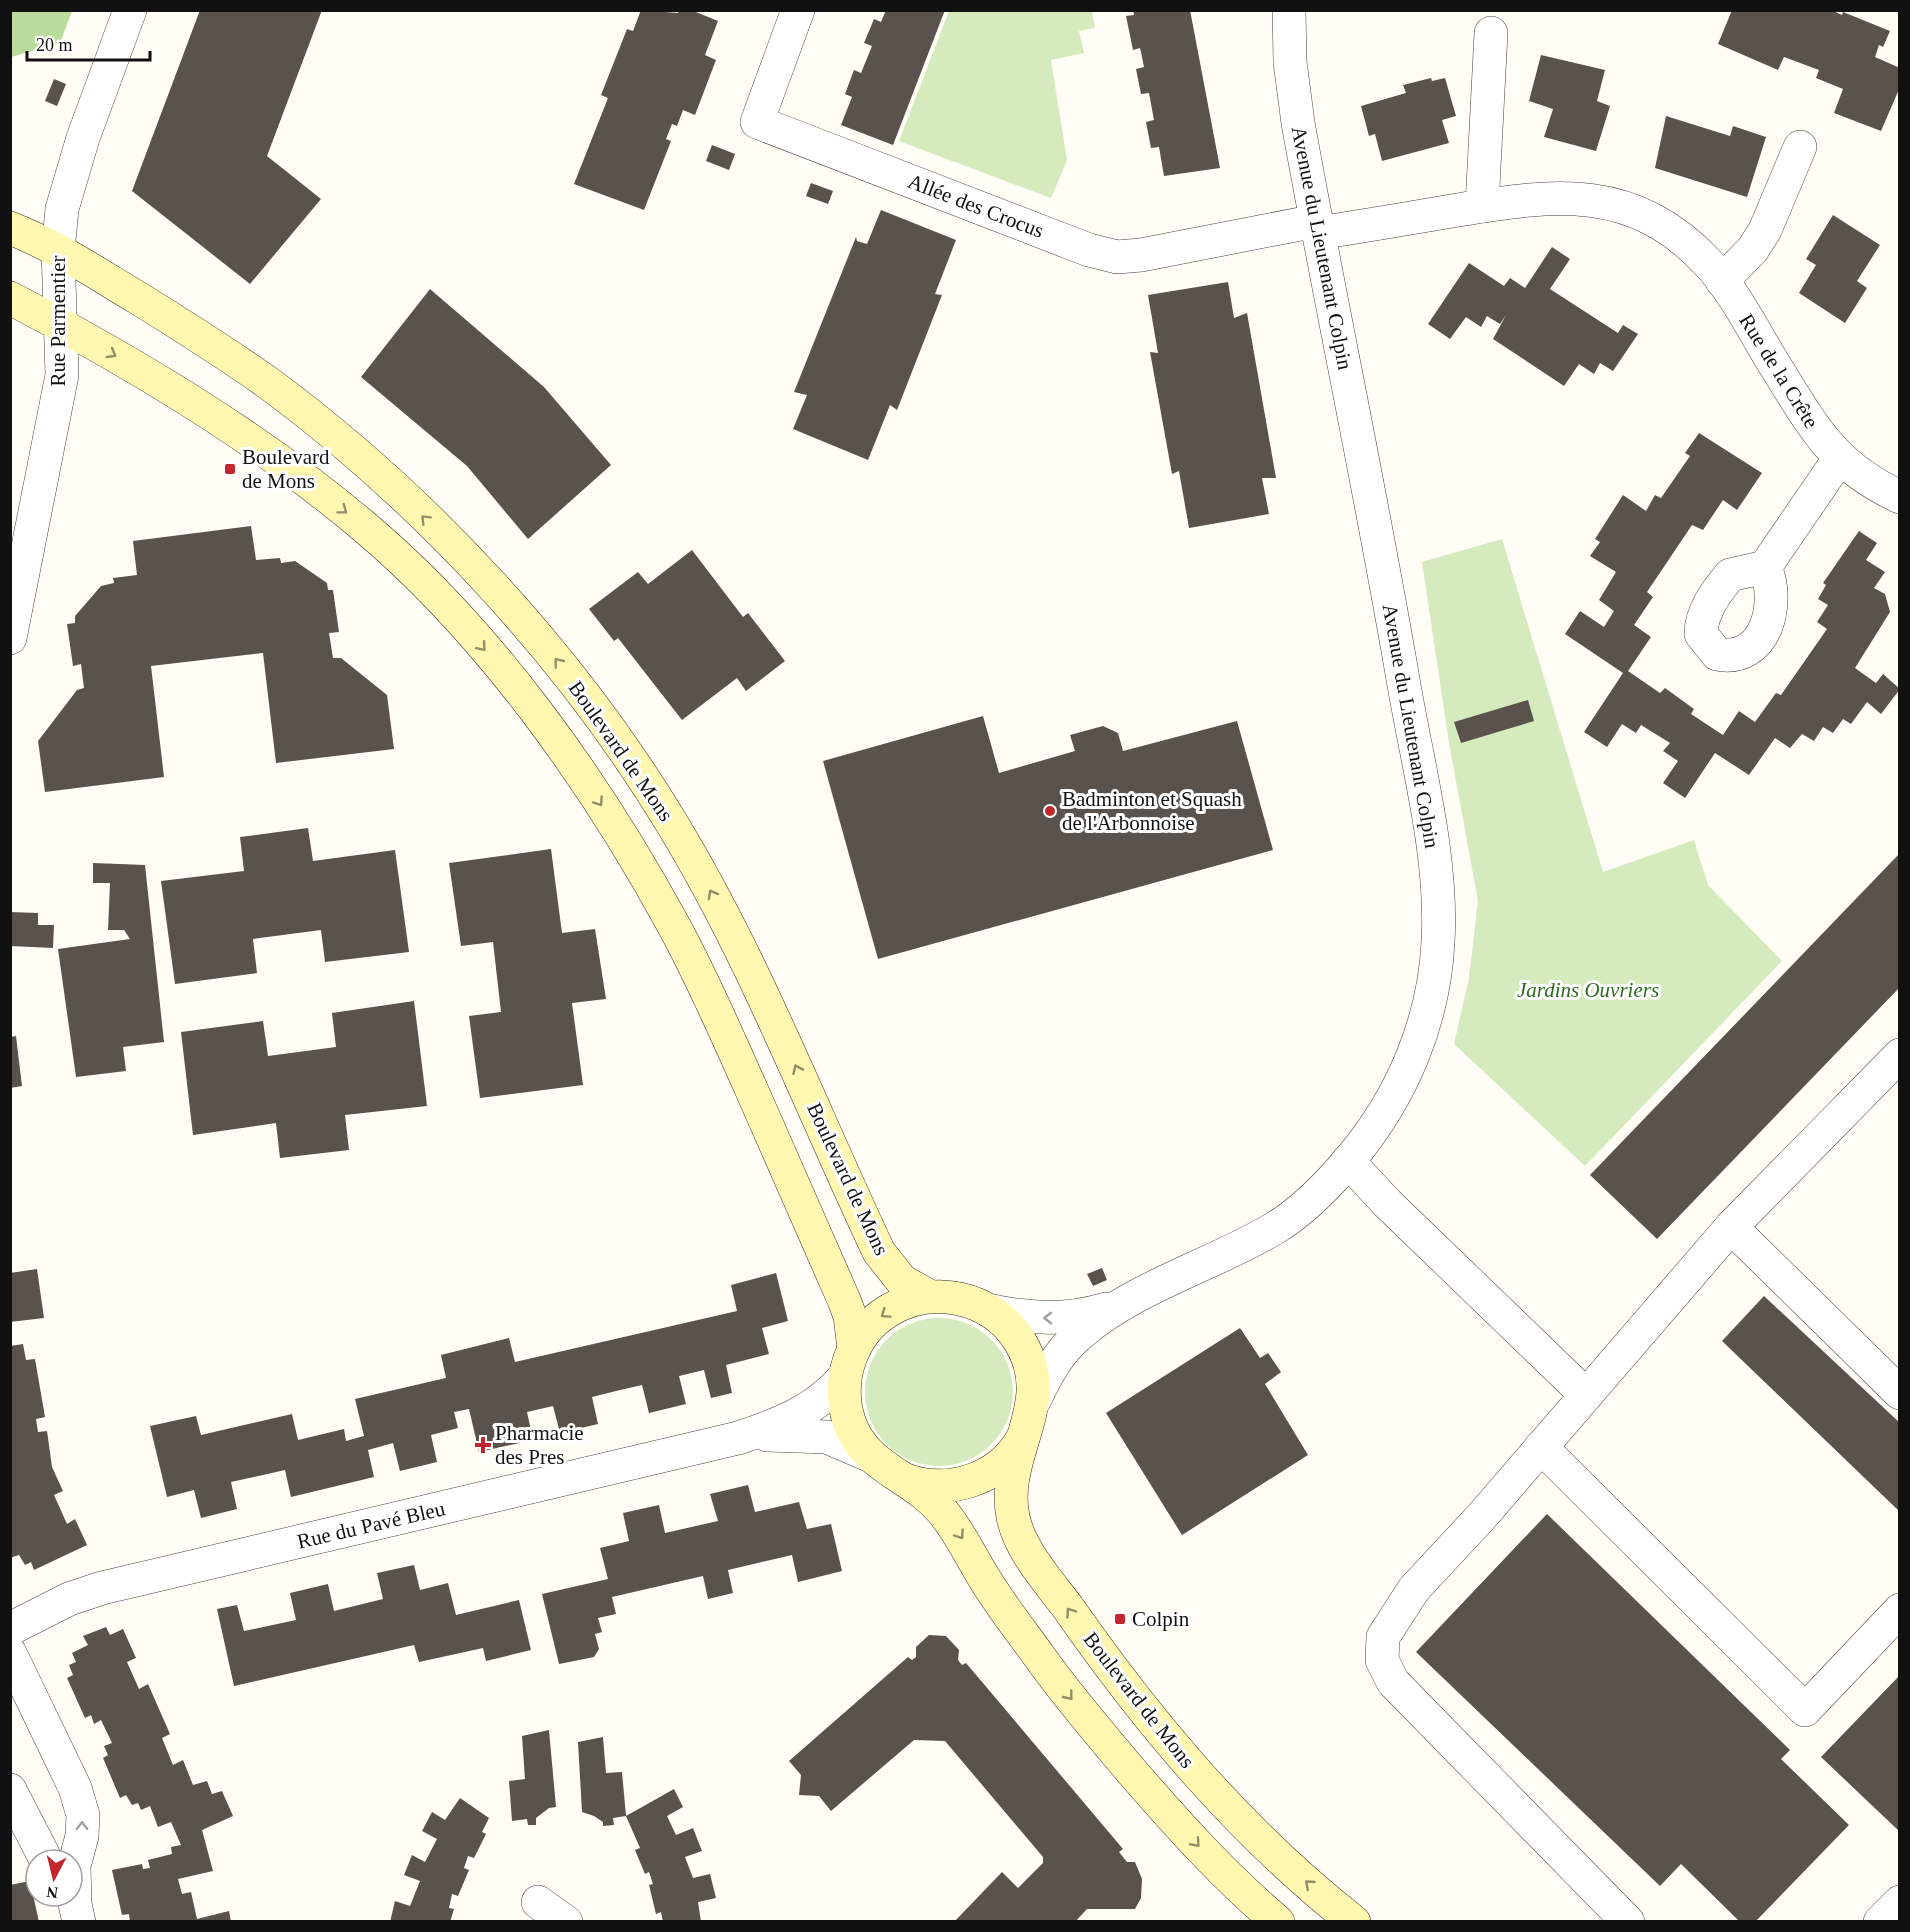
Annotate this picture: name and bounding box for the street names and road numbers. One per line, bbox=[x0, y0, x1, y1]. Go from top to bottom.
street label: Avenue du Lieutenant Colpin bbox=[1287, 124, 1357, 372]
street label: Allée des Crocus bbox=[905, 169, 1047, 243]
street label: Rue Parmentier bbox=[46, 255, 70, 387]
street label: Rue de la Crête bbox=[1734, 310, 1824, 432]
street label: Avenue du Lieutenant Colpin bbox=[1378, 602, 1444, 850]
street label: Boulevard de Mons bbox=[564, 676, 678, 826]
street label: Boulevard de Mons bbox=[802, 1099, 894, 1259]
street label: Rue du Pavé Bleu bbox=[295, 1496, 448, 1554]
street label: Boulevard de Mons bbox=[1079, 1627, 1199, 1773]

